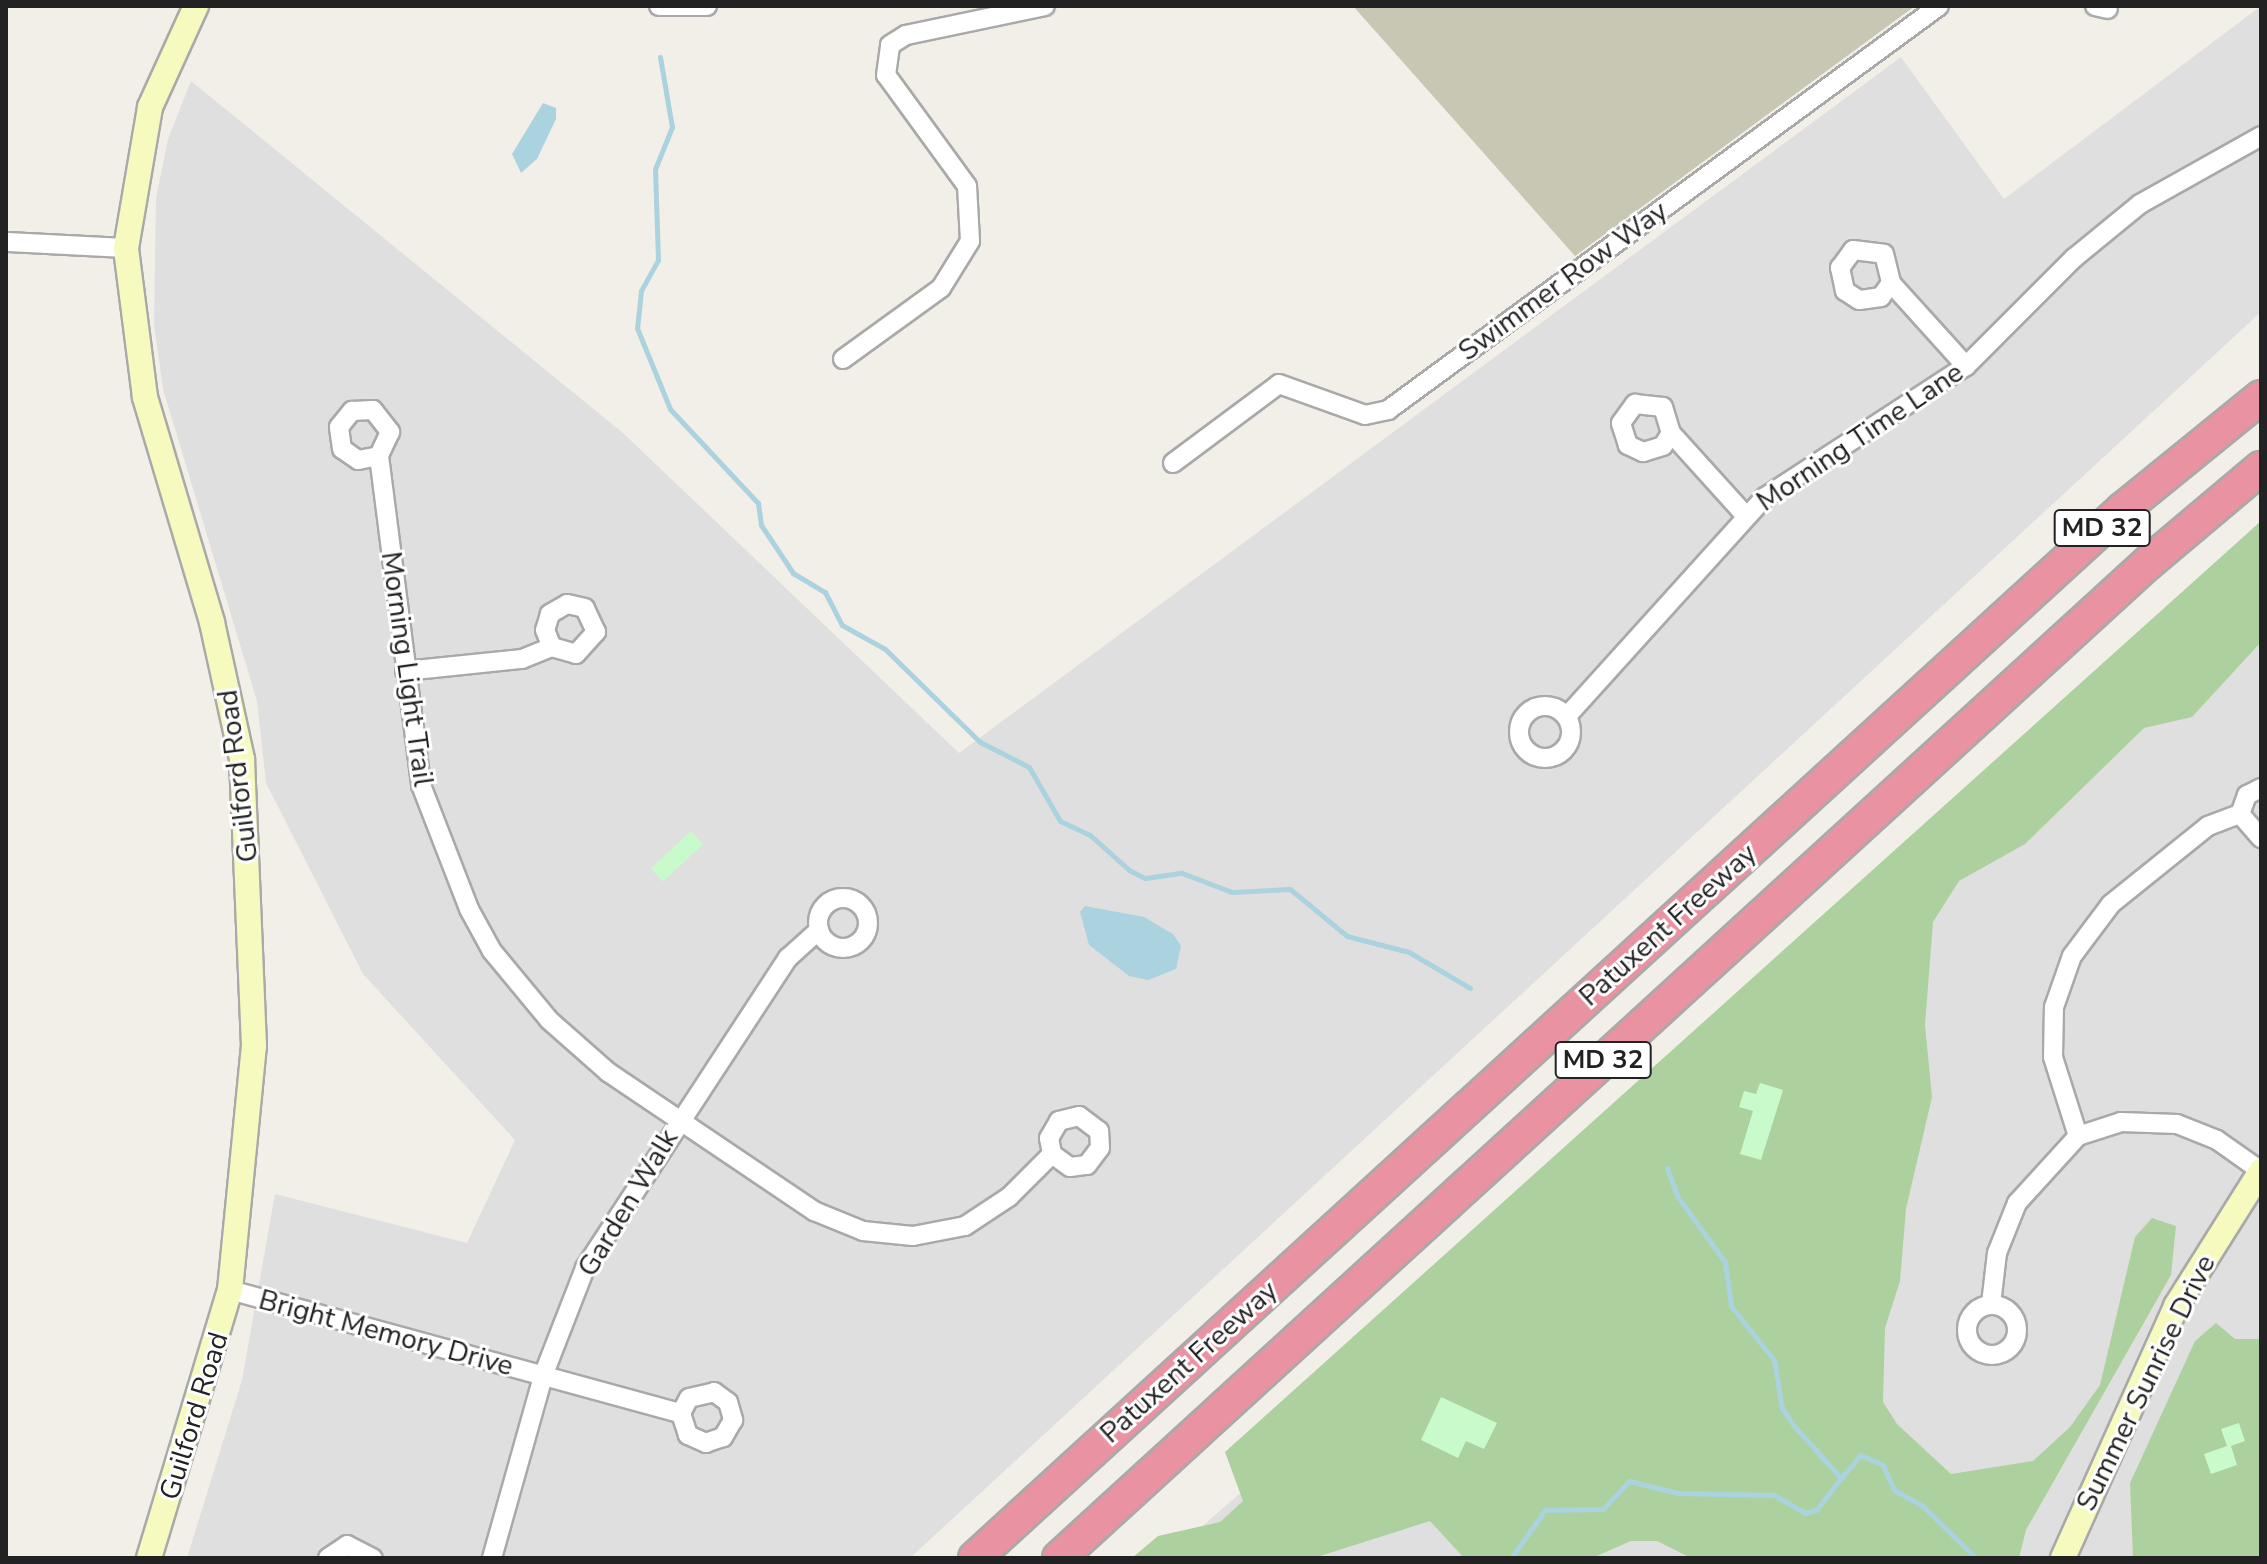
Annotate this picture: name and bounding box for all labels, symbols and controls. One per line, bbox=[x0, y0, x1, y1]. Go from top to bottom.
street label: Swimmer Row Way bbox=[1452, 194, 1674, 368]
street label: Morning Time Lane bbox=[1750, 355, 1970, 519]
road number: MD 32 bbox=[2052, 506, 2152, 550]
street label: Morning Light Trail bbox=[374, 549, 440, 789]
street label: Guilford Road bbox=[211, 688, 265, 864]
street label: Patuxent Freeway bbox=[1573, 837, 1763, 1013]
road number: MD 32 bbox=[1553, 1038, 1653, 1082]
street label: Garden Walk bbox=[571, 1123, 685, 1283]
street label: Summer Sunrise Drive bbox=[2069, 1250, 2223, 1516]
street label: Patuxent Freeway bbox=[1094, 1274, 1284, 1450]
street label: Bright Memory Drive bbox=[255, 1283, 517, 1383]
street label: Guilford Road bbox=[153, 1328, 235, 1504]

